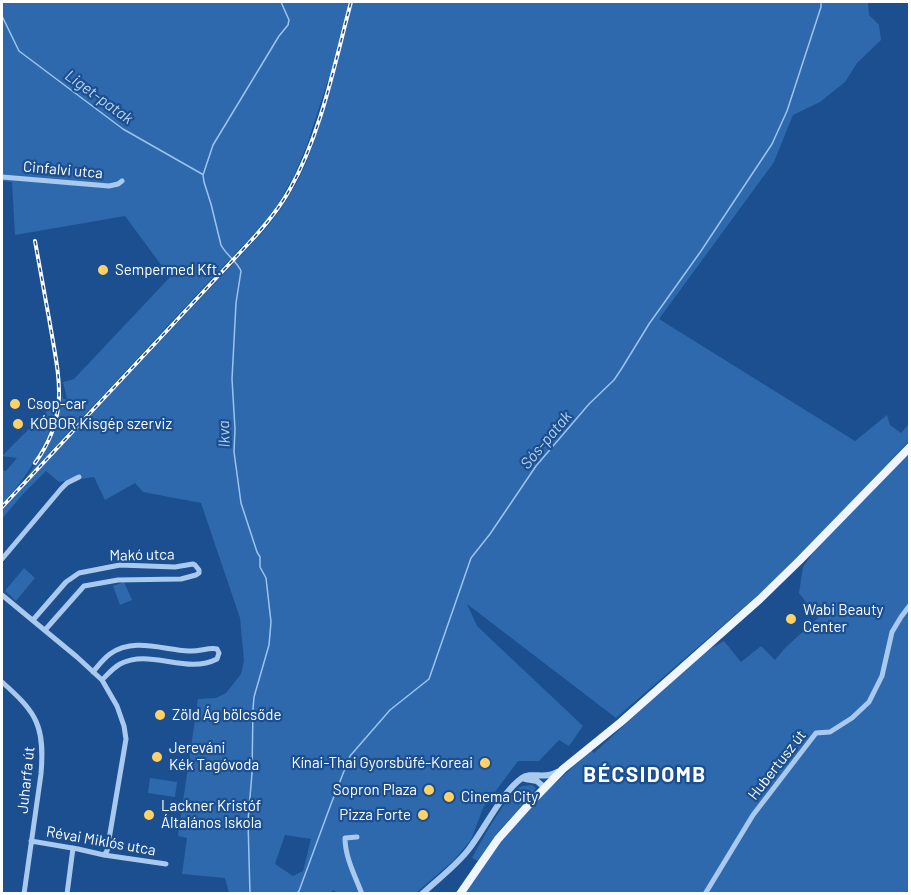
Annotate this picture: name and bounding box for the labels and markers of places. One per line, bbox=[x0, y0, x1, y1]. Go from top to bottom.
place label: Sempermed Kft. bbox=[115, 261, 221, 279]
marker: Sempermed Kft. bbox=[96, 263, 110, 277]
place label: Csop-car bbox=[27, 395, 87, 413]
marker: Csop-car bbox=[8, 397, 22, 411]
place label: KÓBOR Kisgép szerviz bbox=[30, 415, 172, 433]
marker: KÓBOR Kisgép szerviz bbox=[11, 417, 25, 431]
place label: Wabi Beauty Center bbox=[803, 601, 884, 636]
marker: Wabi Beauty Center bbox=[784, 612, 798, 626]
place label: Zöld Ág bölcsőde bbox=[172, 706, 282, 724]
marker: Zöld Ág bölcsőde bbox=[153, 708, 167, 722]
place label: Jereváni Kék Tagóvoda bbox=[169, 739, 259, 774]
marker: Jereváni Kék Tagóvoda bbox=[150, 750, 164, 764]
place label: Kínai-Thai Gyorsbüfé-Koreai bbox=[291, 754, 473, 772]
marker: Kínai-Thai Gyorsbüfé-Koreai bbox=[478, 756, 492, 770]
place label: Sopron Plaza bbox=[333, 781, 417, 799]
marker: Sopron Plaza bbox=[422, 783, 436, 797]
place label: Cinema City bbox=[461, 788, 538, 806]
marker: Cinema City bbox=[442, 790, 456, 804]
place label: Lackner Kristóf Általános Iskola bbox=[161, 797, 262, 832]
place label: Pizza Forte bbox=[339, 806, 411, 824]
marker: Lackner Kristóf Általános Iskola bbox=[142, 808, 156, 822]
marker: Pizza Forte bbox=[416, 808, 430, 822]

